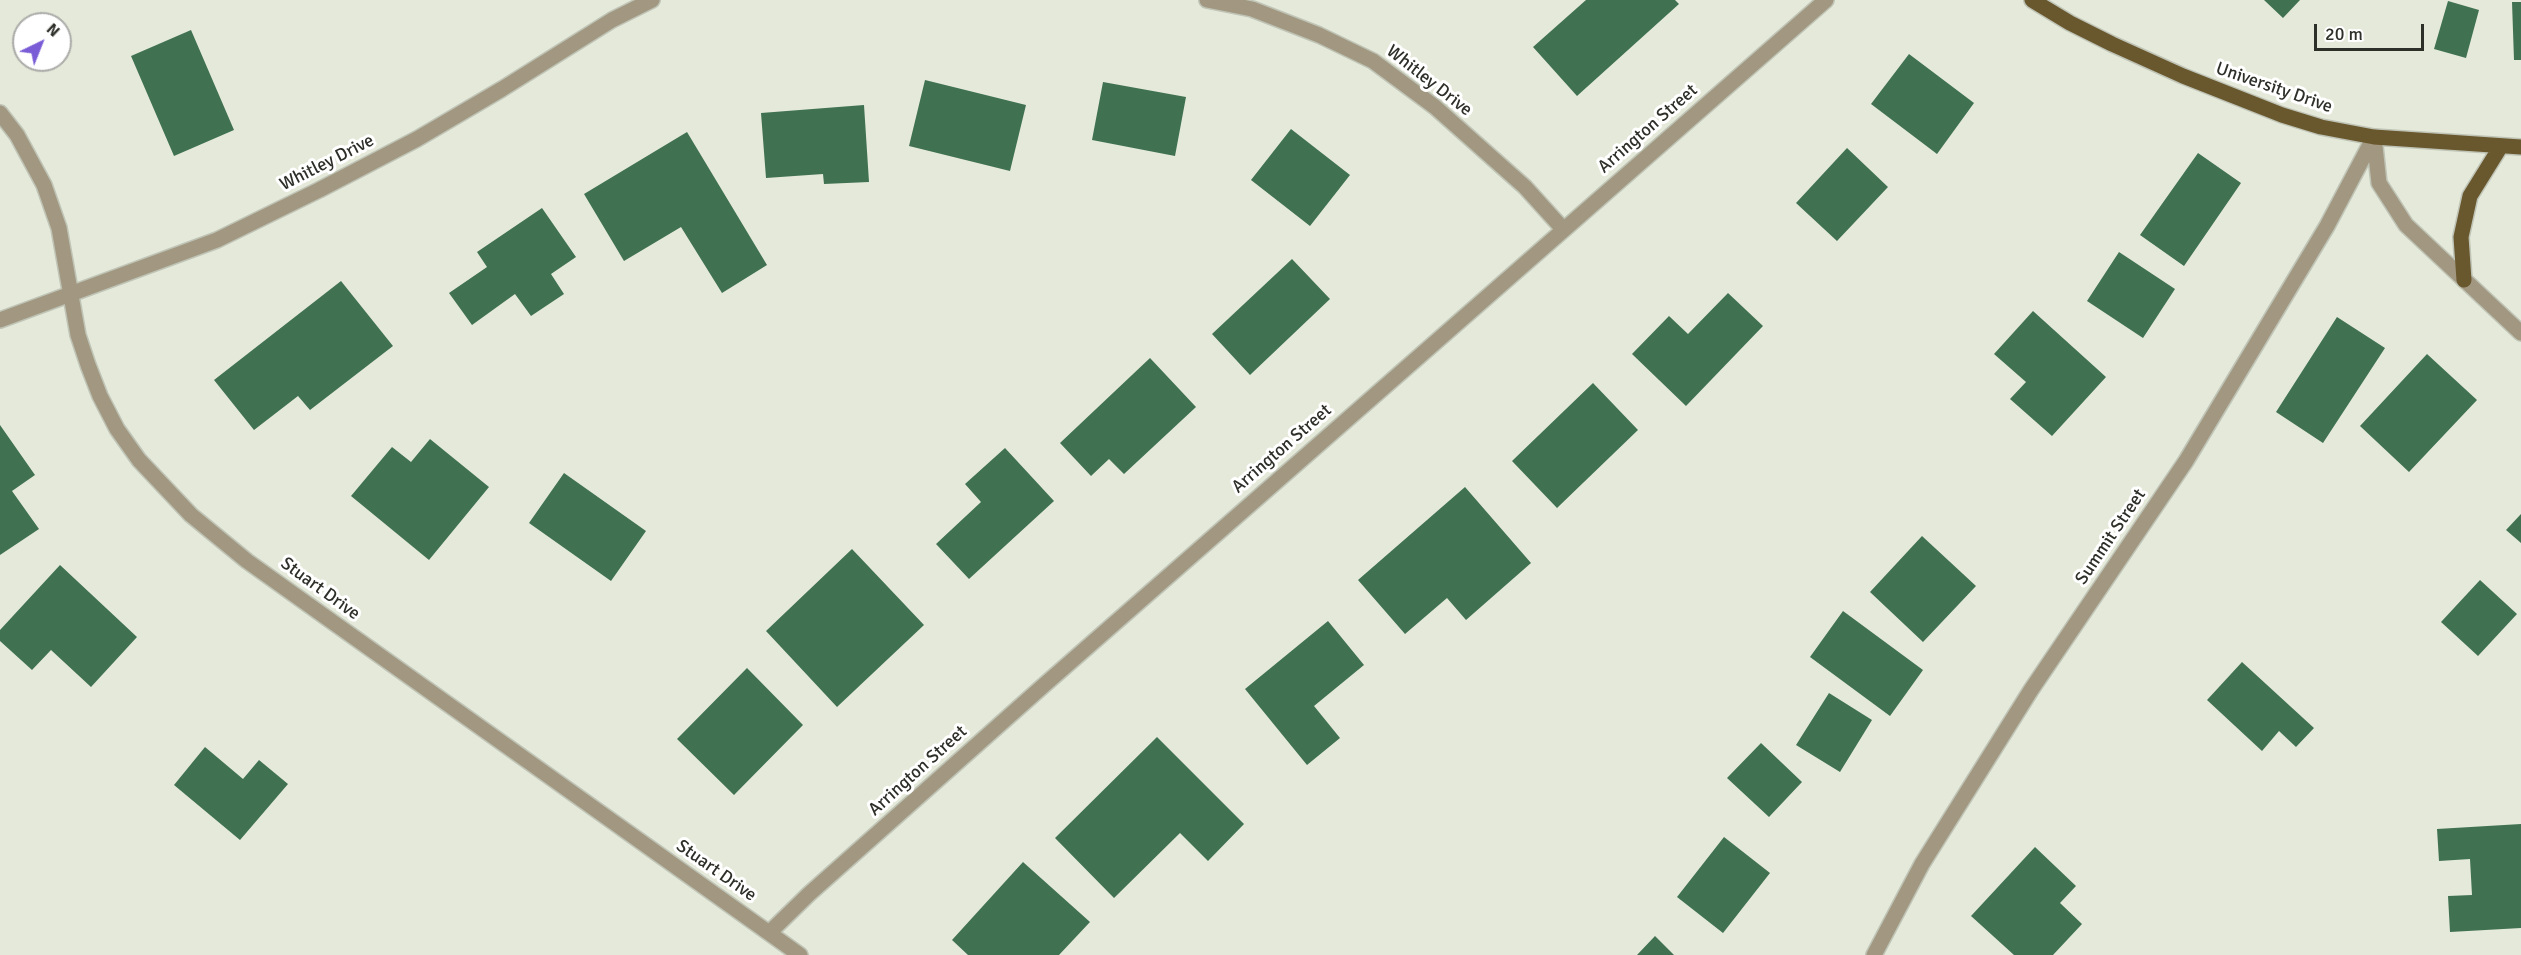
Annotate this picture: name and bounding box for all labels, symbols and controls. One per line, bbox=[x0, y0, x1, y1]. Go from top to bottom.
north arrow bbox=[12, 12, 72, 72]
scale bar bbox=[2317, 12, 2426, 50]
text: N bbox=[42, 19, 64, 41]
text: 20 m bbox=[2325, 23, 2363, 45]
street label: Whitley Drive bbox=[1382, 41, 1476, 121]
street label: University Drive bbox=[2213, 58, 2335, 118]
street label: Arrington Street bbox=[1594, 80, 1702, 178]
street label: Whitley Drive bbox=[276, 130, 378, 196]
street label: Arrington Street bbox=[1228, 400, 1336, 498]
street label: Summit Street bbox=[2071, 485, 2151, 589]
street label: Stuart Drive bbox=[276, 553, 364, 625]
street label: Arrington Street bbox=[864, 721, 972, 821]
street label: Stuart Drive bbox=[672, 836, 760, 906]

